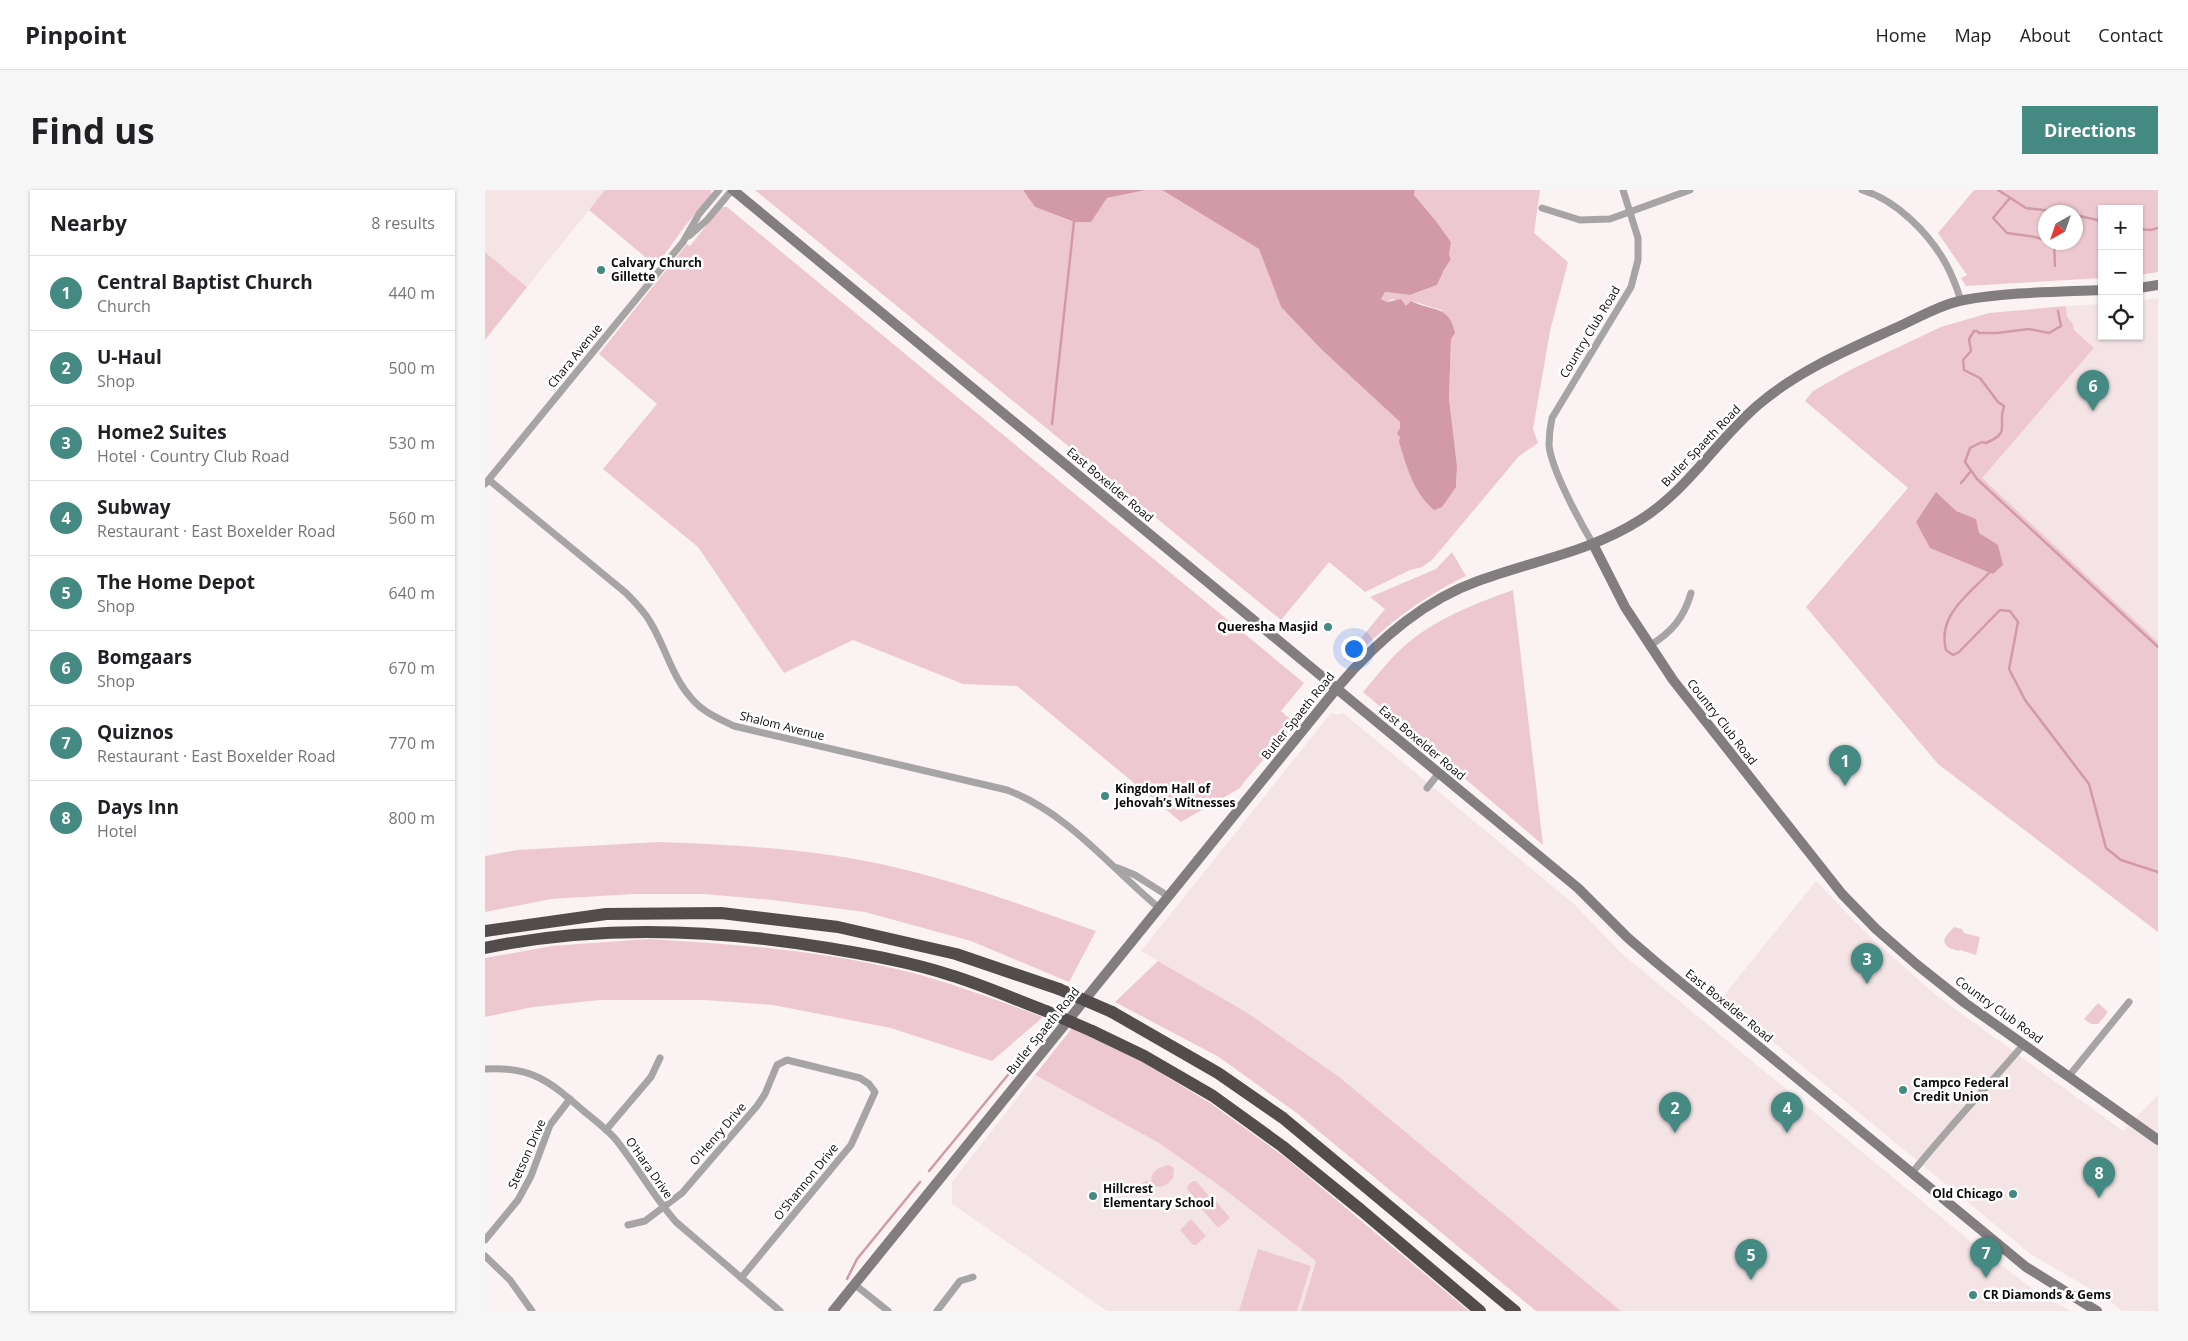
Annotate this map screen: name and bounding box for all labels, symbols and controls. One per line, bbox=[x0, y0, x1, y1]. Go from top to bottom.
text: Pinpoint bbox=[25, 18, 127, 51]
text: Home bbox=[1876, 23, 1926, 47]
text: Map bbox=[1954, 23, 1992, 47]
text: About bbox=[2020, 23, 2070, 47]
text: Contact bbox=[2098, 23, 2163, 47]
button: Directions bbox=[2022, 106, 2158, 154]
text: Find us bbox=[30, 107, 155, 154]
north arrow bbox=[2038, 205, 2083, 250]
map controls bbox=[2098, 205, 2143, 340]
button: + bbox=[2098, 205, 2143, 250]
text: Nearby bbox=[50, 209, 127, 237]
text: 8 results bbox=[371, 212, 435, 234]
button: − bbox=[2098, 250, 2143, 295]
place label: Calvary Church Gillette bbox=[611, 254, 702, 285]
marker: Calvary Church Gillette bbox=[595, 264, 607, 276]
text: Central Baptist Church bbox=[97, 269, 313, 295]
text: 1 bbox=[61, 282, 71, 304]
text: 440 m bbox=[389, 282, 435, 304]
street label: Country Club Road bbox=[1555, 282, 1624, 381]
text: Church bbox=[97, 295, 151, 317]
button: locate bbox=[2098, 295, 2143, 340]
street label: Chara Avenue bbox=[543, 320, 606, 391]
text: U-Haul bbox=[97, 344, 162, 370]
text: 2 bbox=[61, 357, 71, 379]
text: 500 m bbox=[389, 357, 435, 379]
text: Shop bbox=[97, 370, 135, 392]
pin: 6 bbox=[2077, 370, 2109, 411]
street label: Butler Spaeth Road bbox=[1657, 401, 1744, 490]
text: Home2 Suites bbox=[97, 419, 227, 445]
text: 3 bbox=[61, 432, 71, 454]
text: 530 m bbox=[389, 432, 435, 454]
street label: East Boxelder Road bbox=[1063, 443, 1157, 526]
text: Hotel · Country Club Road bbox=[97, 445, 289, 467]
text: Subway bbox=[97, 494, 171, 520]
text: 4 bbox=[61, 507, 71, 529]
text: 560 m bbox=[389, 507, 435, 529]
text: Restaurant · East Boxelder Road bbox=[97, 520, 336, 542]
text: The Home Depot bbox=[97, 569, 255, 595]
text: 5 bbox=[61, 582, 71, 604]
text: 640 m bbox=[389, 582, 435, 604]
text: Shop bbox=[97, 595, 135, 617]
place label: Queresha Masjid bbox=[1217, 618, 1318, 635]
marker: Queresha Masjid bbox=[1322, 621, 1334, 633]
your location bbox=[1341, 636, 1367, 662]
text: Bomgaars bbox=[97, 644, 192, 670]
text: 6 bbox=[61, 657, 71, 679]
text: 670 m bbox=[389, 657, 435, 679]
street label: Butler Spaeth Road bbox=[1257, 668, 1338, 763]
text: Shop bbox=[97, 670, 135, 692]
street label: Country Club Road bbox=[1683, 675, 1761, 768]
street label: East Boxelder Road bbox=[1375, 701, 1469, 784]
street label: Shalom Avenue bbox=[738, 707, 827, 744]
text: Quiznos bbox=[97, 719, 173, 745]
text: 7 bbox=[61, 732, 71, 754]
text: 770 m bbox=[389, 732, 435, 754]
text: Restaurant · East Boxelder Road bbox=[97, 745, 336, 767]
pin: 1 bbox=[1829, 745, 1861, 786]
place label: Kingdom Hall of Jehovah’s Witnesses bbox=[1114, 780, 1235, 811]
marker: Kingdom Hall of Jehovah’s Witnesses bbox=[1099, 790, 1111, 802]
text: Days Inn bbox=[97, 794, 179, 820]
text: 8 bbox=[61, 807, 71, 829]
text: 800 m bbox=[389, 807, 435, 829]
text: Hotel bbox=[97, 820, 137, 842]
pin: 3 bbox=[1851, 943, 1883, 984]
street label: East Boxelder Road bbox=[1682, 965, 1777, 1046]
street label: Country Club Road bbox=[1952, 972, 2047, 1047]
street label: Butler Spaeth Road bbox=[1002, 983, 1083, 1078]
place label: Campco Federal Credit Union bbox=[1913, 1074, 2009, 1105]
marker: Campco Federal Credit Union bbox=[1897, 1084, 1909, 1096]
pin: 2 bbox=[1659, 1092, 1691, 1133]
pin: 4 bbox=[1771, 1092, 1803, 1133]
street label: O'Henry Drive bbox=[686, 1098, 750, 1169]
street label: Stetson Drive bbox=[504, 1116, 550, 1191]
street label: O'Hara Drive bbox=[622, 1134, 677, 1202]
street label: O'Shannon Drive bbox=[769, 1139, 842, 1224]
pin: 8 bbox=[2083, 1157, 2115, 1198]
place label: Hillcrest Elementary School bbox=[1103, 1180, 1214, 1211]
place label: Old Chicago bbox=[1932, 1185, 2003, 1202]
marker: Old Chicago bbox=[2007, 1188, 2019, 1200]
marker: Hillcrest Elementary School bbox=[1087, 1190, 1099, 1202]
pin: 7 bbox=[1970, 1237, 2002, 1278]
pin: 5 bbox=[1735, 1239, 1767, 1280]
place label: CR Diamonds & Gems bbox=[1983, 1286, 2111, 1303]
marker: CR Diamonds & Gems bbox=[1967, 1289, 1979, 1301]

